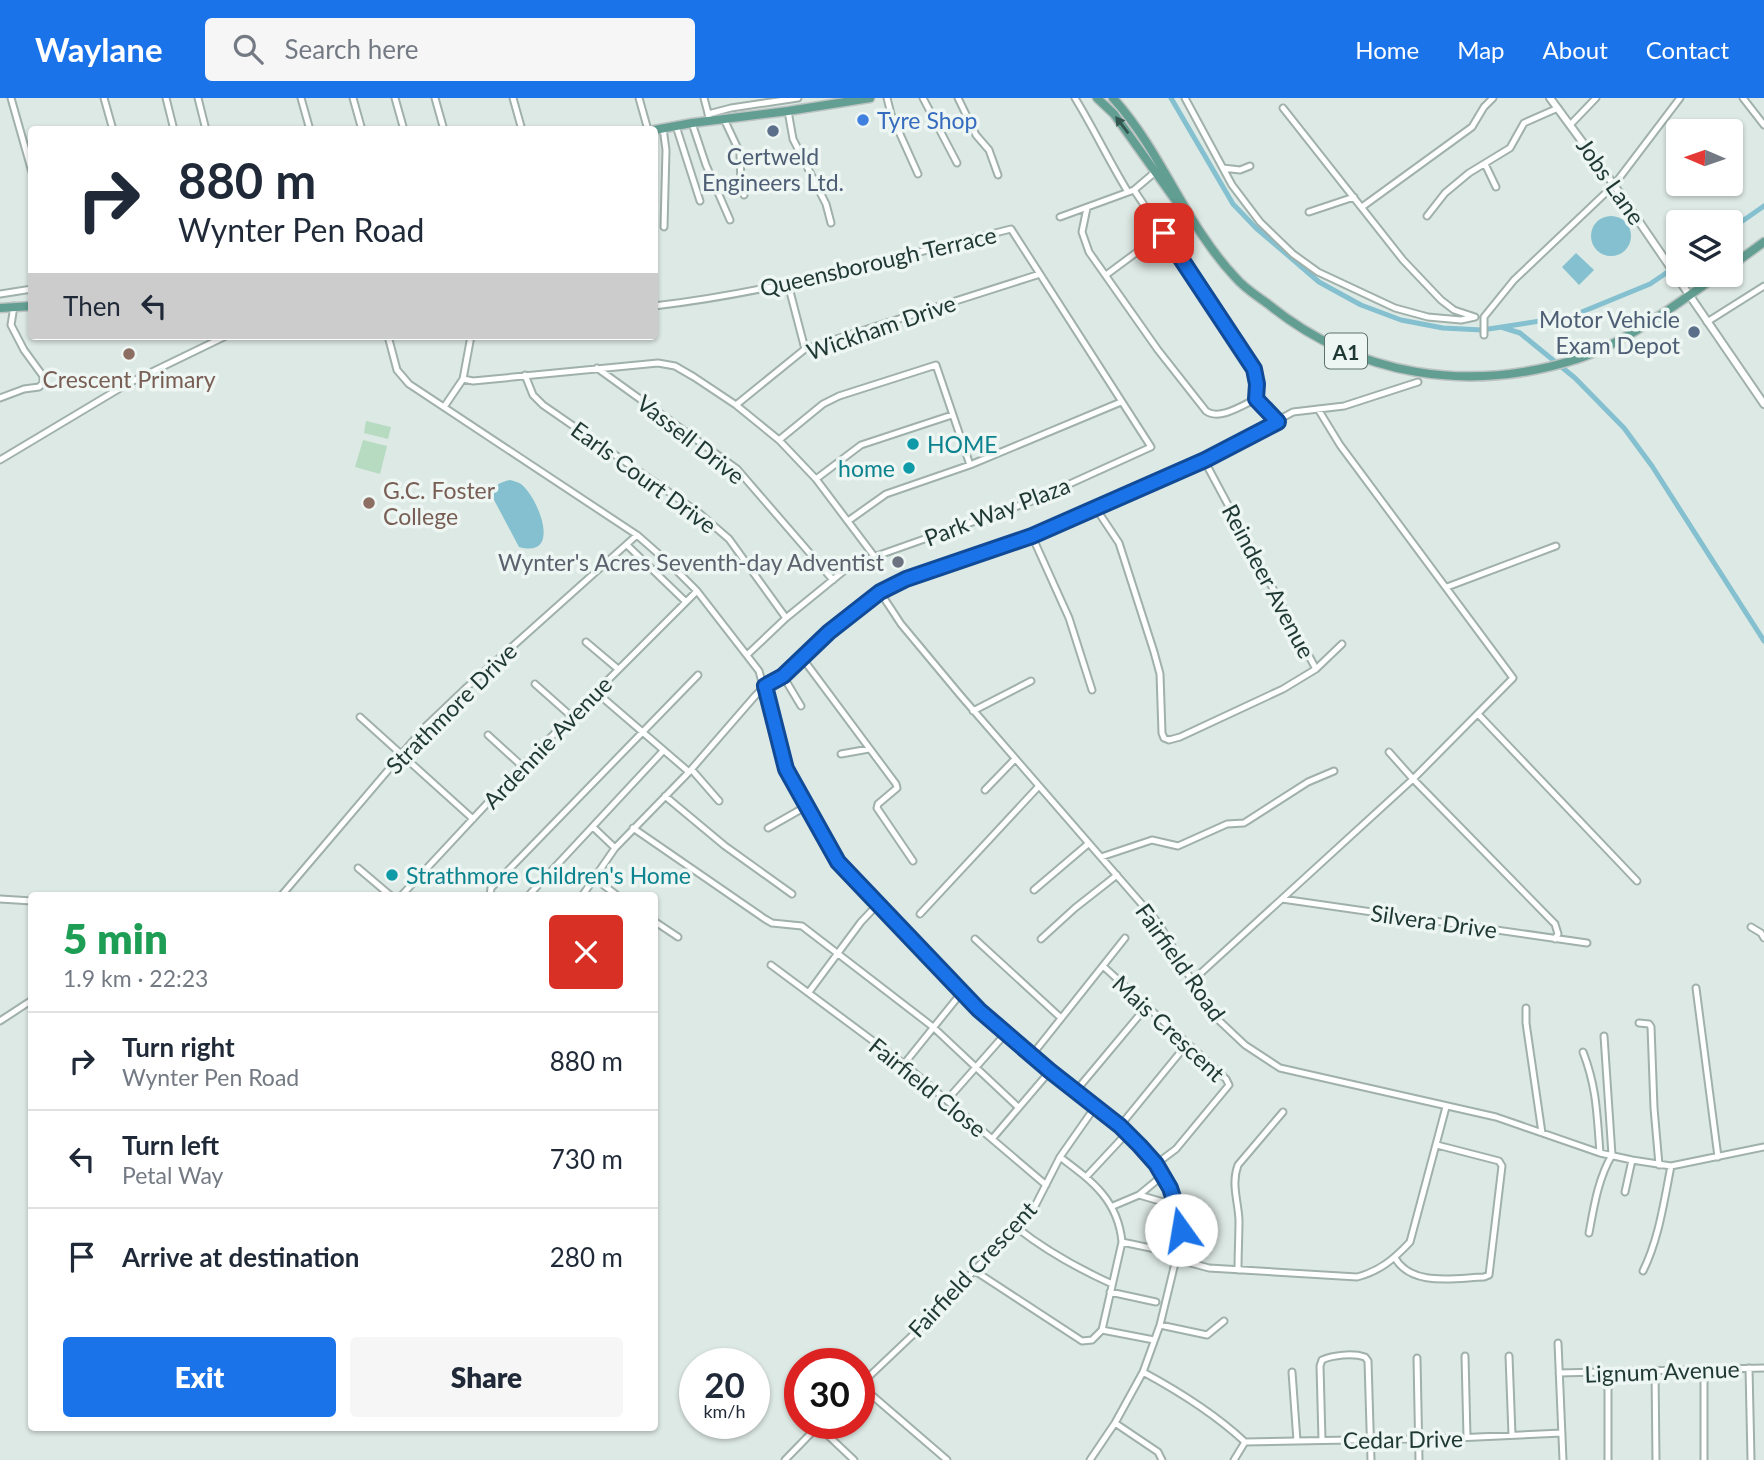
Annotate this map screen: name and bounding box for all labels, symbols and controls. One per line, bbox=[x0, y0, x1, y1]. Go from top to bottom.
search box bbox=[205, 18, 695, 81]
text: Waylane bbox=[35, 29, 163, 69]
icon: search bbox=[229, 30, 267, 68]
text: Search here bbox=[285, 33, 419, 65]
text: Home bbox=[1355, 35, 1419, 64]
text: Map bbox=[1457, 35, 1505, 64]
text: About bbox=[1543, 35, 1608, 64]
text: Contact bbox=[1646, 35, 1729, 64]
place label: Tyre Shop bbox=[877, 106, 977, 134]
marker: Tyre Shop bbox=[855, 112, 871, 128]
one-way arrow bbox=[1115, 116, 1129, 134]
north arrow bbox=[1666, 119, 1743, 196]
map controls bbox=[1666, 119, 1743, 287]
marker: Certweld Engineers Ltd. bbox=[765, 123, 781, 139]
street label: Jobs Lane bbox=[1571, 132, 1651, 230]
place label: Certweld Engineers Ltd. bbox=[702, 142, 844, 196]
text: 880 m bbox=[178, 151, 316, 209]
icon: right bbox=[63, 154, 154, 245]
pin bbox=[1134, 203, 1194, 263]
text: Wynter Pen Road bbox=[178, 210, 425, 249]
button: layers bbox=[1666, 210, 1743, 287]
icon: arrive bbox=[1145, 214, 1183, 252]
street label: Queensborough Terrace bbox=[757, 220, 999, 302]
icon: left bbox=[135, 287, 173, 325]
street label: Wickham Drive bbox=[803, 288, 959, 366]
text: Then bbox=[63, 290, 121, 322]
place label: Motor Vehicle Exam Depot bbox=[1539, 305, 1681, 359]
marker: Motor Vehicle Exam Depot bbox=[1686, 324, 1702, 340]
road number: A1 bbox=[1325, 334, 1367, 368]
marker: Crescent Primary bbox=[121, 346, 137, 362]
place label: Crescent Primary bbox=[42, 365, 216, 393]
street label: Vassell Drive bbox=[632, 388, 750, 490]
street label: Earls Court Drive bbox=[566, 415, 722, 539]
place label: HOME bbox=[927, 430, 998, 458]
marker: HOME bbox=[905, 436, 921, 452]
place label: home bbox=[838, 454, 895, 482]
marker: home bbox=[901, 460, 917, 476]
street label: Park Way Plaza bbox=[920, 470, 1074, 552]
place label: G.C. Foster College bbox=[383, 476, 496, 530]
marker: G.C. Foster College bbox=[361, 495, 377, 511]
street label: Reindeer Avenue bbox=[1217, 499, 1321, 663]
place label: Wynter's Acres Seventh-day Adventist bbox=[498, 548, 885, 576]
marker: Wynter's Acres Seventh-day Adventist bbox=[890, 554, 906, 570]
street label: Strathmore Drive bbox=[380, 637, 522, 779]
street label: Ardennie Avenue bbox=[477, 670, 617, 814]
place label: Strathmore Children's Home bbox=[406, 861, 691, 889]
marker: Strathmore Children's Home bbox=[384, 867, 400, 883]
street label: Fairfield Road bbox=[1130, 898, 1232, 1026]
street label: Silvera Drive bbox=[1369, 898, 1499, 944]
text: 5 min bbox=[63, 913, 168, 963]
button: close bbox=[549, 915, 623, 989]
text: 1.9 km · 22:23 bbox=[63, 964, 208, 992]
street label: Mais Crescent bbox=[1107, 969, 1231, 1087]
text: Turn right bbox=[122, 1031, 235, 1063]
street label: Fairfield Close bbox=[864, 1031, 992, 1143]
icon: right bbox=[63, 1042, 101, 1080]
text: 880 m bbox=[550, 1045, 623, 1077]
text: Wynter Pen Road bbox=[122, 1063, 299, 1091]
text: Turn left bbox=[122, 1129, 219, 1161]
icon: left bbox=[63, 1140, 101, 1178]
text: 730 m bbox=[550, 1143, 623, 1175]
text: Petal Way bbox=[122, 1161, 223, 1189]
position arrow bbox=[1144, 1193, 1218, 1267]
street label: Fairfield Crescent bbox=[902, 1195, 1043, 1343]
icon: arrive bbox=[63, 1238, 101, 1276]
text: Arrive at destination bbox=[122, 1241, 359, 1273]
text: 280 m bbox=[550, 1241, 623, 1273]
button: Exit bbox=[63, 1337, 336, 1417]
button: Share bbox=[350, 1337, 623, 1417]
speed limit sign: 30 bbox=[784, 1348, 875, 1439]
street label: Lignum Avenue bbox=[1584, 1354, 1740, 1388]
text: 20 bbox=[704, 1363, 745, 1405]
text: km/h bbox=[703, 1400, 746, 1422]
street label: Cedar Drive bbox=[1343, 1424, 1463, 1454]

